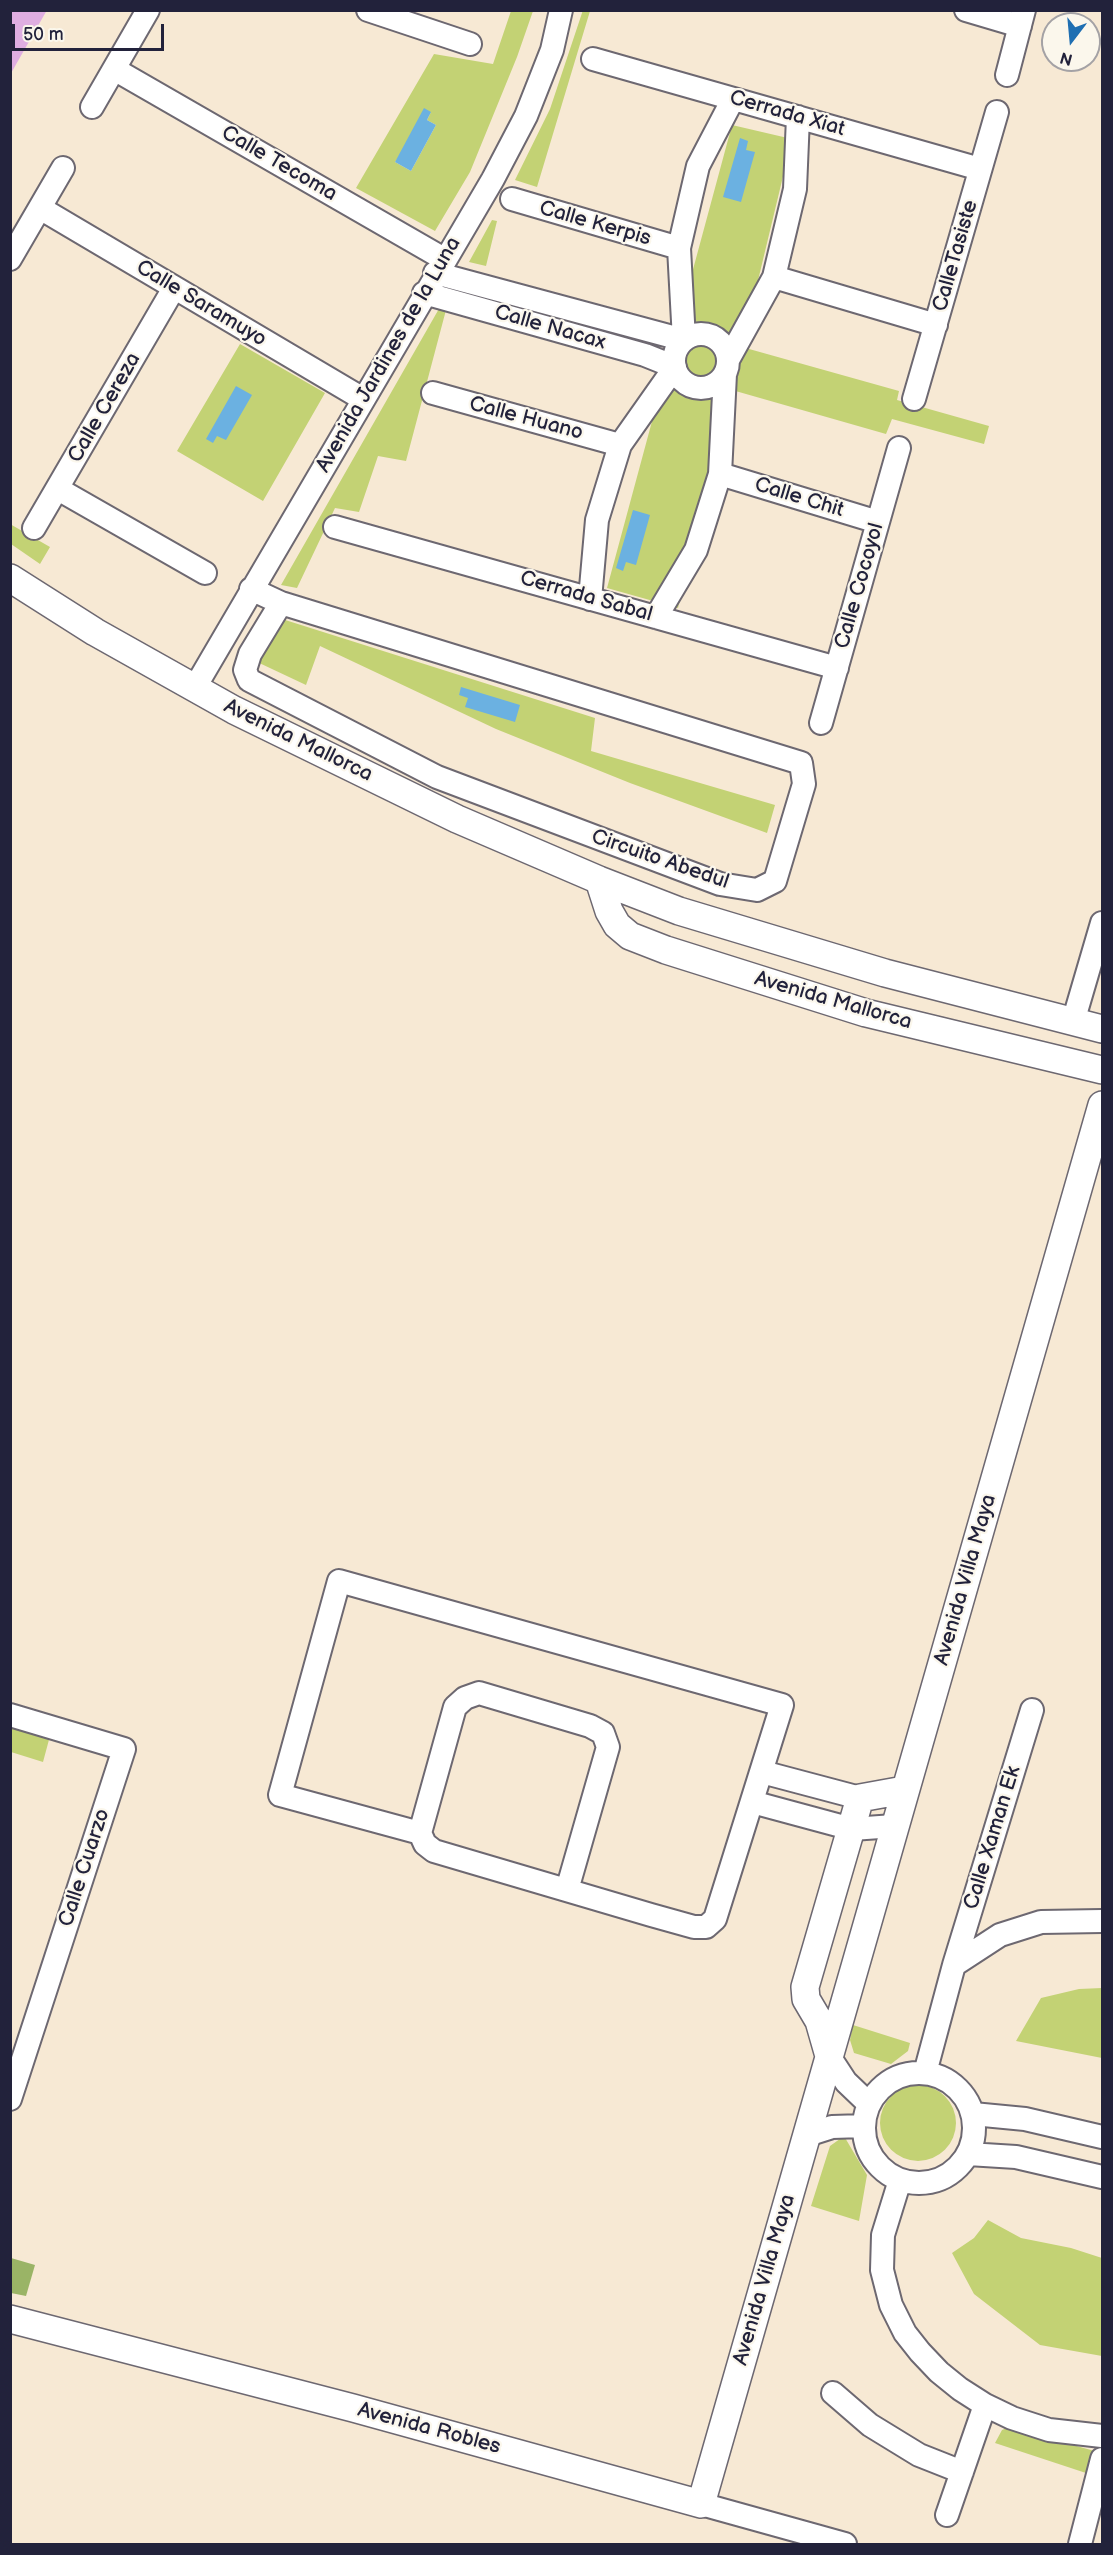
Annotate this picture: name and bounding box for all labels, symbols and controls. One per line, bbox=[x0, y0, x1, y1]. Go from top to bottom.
scale bar bbox=[15, 12, 166, 50]
north arrow bbox=[1041, 12, 1101, 72]
text: 50 m bbox=[23, 24, 64, 45]
text: N bbox=[1058, 47, 1075, 69]
street label: Cerrada Xiat bbox=[726, 86, 848, 142]
street label: Calle Tecoma bbox=[217, 121, 341, 207]
street label: Calle Kerpis bbox=[536, 196, 654, 252]
street label: CalleTasiste bbox=[928, 197, 984, 315]
street label: Avenida Jardines de la Luna bbox=[311, 233, 467, 477]
street label: Calle Saramuyo bbox=[131, 255, 271, 353]
street label: Calle Nacax bbox=[491, 300, 609, 356]
street label: Calle Cereza bbox=[63, 349, 147, 467]
street label: Calle Huano bbox=[466, 392, 586, 446]
street label: Calle Chit bbox=[751, 472, 847, 524]
street label: Calle Cocoyol bbox=[830, 520, 890, 652]
street label: Cerrada Sabal bbox=[517, 566, 655, 628]
street label: Avenida Mallorca bbox=[220, 694, 376, 788]
street label: Circuito Abedul bbox=[588, 825, 732, 895]
street label: Avenida Mallorca bbox=[752, 967, 914, 1035]
street label: Avenida Villa Maya bbox=[930, 1492, 1002, 1668]
street label: Calle Xaman Ek bbox=[959, 1763, 1027, 1913]
street label: Calle Cuarzo bbox=[54, 1806, 116, 1930]
street label: Avenida Villa Maya bbox=[729, 2192, 801, 2368]
street label: Avenida Robles bbox=[355, 2398, 503, 2460]

